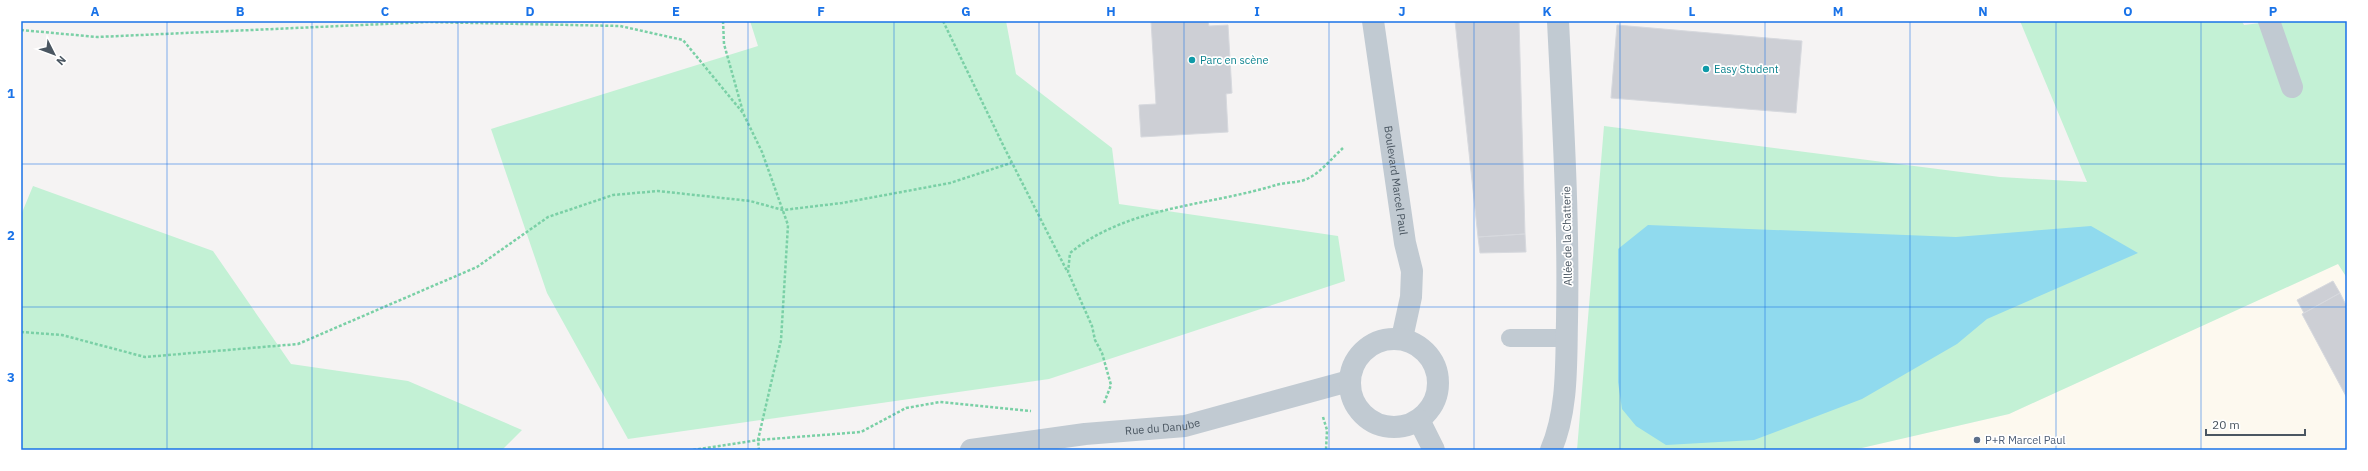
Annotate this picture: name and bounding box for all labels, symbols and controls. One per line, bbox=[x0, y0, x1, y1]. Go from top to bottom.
text: A bbox=[91, 3, 100, 20]
text: B bbox=[236, 3, 245, 20]
text: C bbox=[381, 3, 390, 20]
text: D bbox=[525, 3, 535, 20]
text: E bbox=[672, 3, 680, 20]
text: F bbox=[817, 3, 825, 20]
text: G bbox=[961, 3, 971, 20]
text: H bbox=[1106, 3, 1116, 20]
text: I bbox=[1254, 3, 1260, 20]
text: J bbox=[1398, 3, 1406, 20]
text: K bbox=[1542, 3, 1552, 20]
text: L bbox=[1689, 3, 1696, 20]
text: M bbox=[1833, 3, 1843, 20]
text: N bbox=[1978, 3, 1988, 20]
text: O bbox=[2123, 3, 2133, 20]
text: P bbox=[2269, 3, 2278, 20]
north arrow bbox=[34, 34, 74, 74]
text: N bbox=[54, 53, 69, 68]
place label: Parc en scène bbox=[1200, 53, 1269, 67]
marker: Parc en scène bbox=[1187, 55, 1197, 65]
place label: Easy Student bbox=[1714, 62, 1779, 76]
marker: Easy Student bbox=[1701, 64, 1711, 74]
text: 1 bbox=[7, 85, 15, 102]
street label: Boulevard Marcel Paul bbox=[1381, 125, 1411, 236]
street label: Allée de la Chatterie bbox=[1559, 186, 1575, 286]
text: 2 bbox=[7, 227, 15, 244]
text: 3 bbox=[7, 369, 15, 386]
scale bar bbox=[2206, 411, 2305, 437]
street label: Rue du Danube bbox=[1124, 415, 1202, 438]
text: 20 m bbox=[2212, 417, 2240, 432]
place label: P+R Marcel Paul bbox=[1985, 433, 2065, 447]
marker: P+R Marcel Paul bbox=[1972, 435, 1982, 445]

